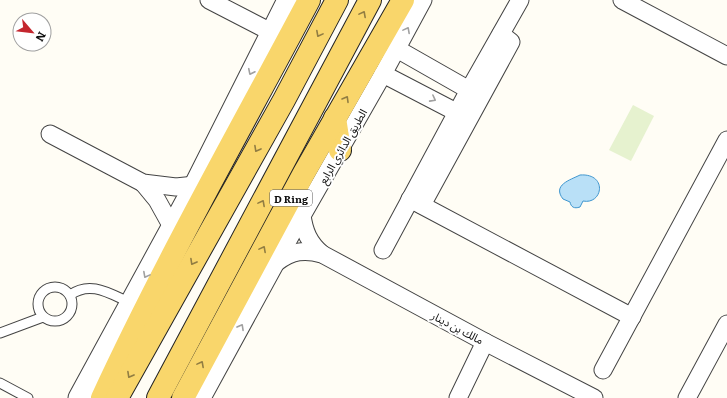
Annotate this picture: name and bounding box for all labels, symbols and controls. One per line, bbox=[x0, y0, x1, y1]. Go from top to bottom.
one-way arrow bbox=[358, 11, 366, 18]
north arrow bbox=[12, 12, 52, 52]
one-way arrow bbox=[402, 27, 409, 34]
text: N bbox=[32, 29, 51, 45]
one-way arrow bbox=[316, 30, 324, 38]
one-way arrow bbox=[248, 68, 256, 76]
one-way arrow bbox=[429, 95, 436, 102]
one-way arrow bbox=[342, 96, 349, 103]
street label: الطريق الدائري الرابع bbox=[314, 105, 372, 188]
one-way arrow bbox=[254, 145, 261, 152]
road number: D Ring bbox=[270, 190, 312, 206]
one-way arrow bbox=[257, 200, 265, 207]
one-way arrow bbox=[258, 246, 265, 253]
one-way arrow bbox=[191, 258, 198, 265]
one-way arrow bbox=[144, 271, 151, 278]
street label: مالك بن دينار bbox=[428, 306, 487, 348]
one-way arrow bbox=[237, 324, 244, 331]
one-way arrow bbox=[196, 361, 204, 368]
one-way arrow bbox=[127, 371, 134, 379]

